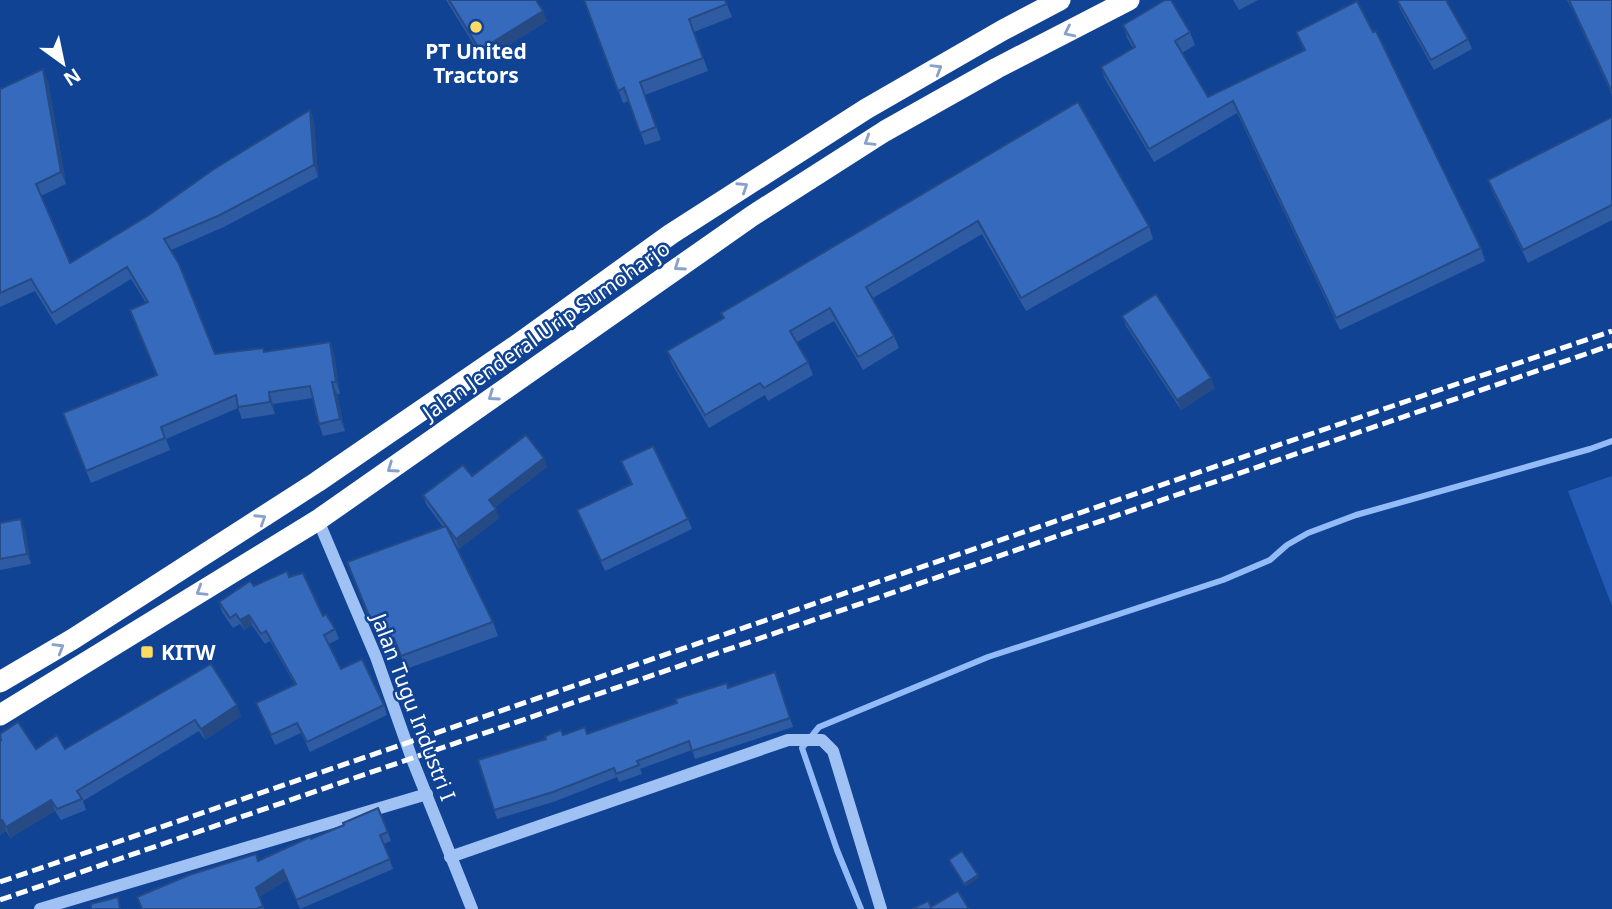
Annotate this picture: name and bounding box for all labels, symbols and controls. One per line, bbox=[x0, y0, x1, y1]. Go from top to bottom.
marker: PT United Tractors bbox=[468, 19, 484, 35]
one-way arrow bbox=[1064, 24, 1076, 38]
north arrow bbox=[28, 28, 98, 98]
place label: PT United Tractors bbox=[425, 37, 527, 89]
text: N bbox=[59, 62, 86, 92]
one-way arrow bbox=[930, 64, 943, 77]
one-way arrow bbox=[864, 133, 877, 146]
one-way arrow bbox=[736, 183, 749, 196]
street label: Jalan Jenderal Urip Sumoharjo bbox=[415, 234, 675, 427]
one-way arrow bbox=[674, 258, 687, 270]
one-way arrow bbox=[488, 388, 501, 400]
one-way arrow bbox=[386, 460, 399, 473]
one-way arrow bbox=[253, 514, 266, 527]
one-way arrow bbox=[195, 583, 208, 596]
street label: Jalan Tugu Industri I bbox=[365, 607, 463, 805]
place label: KITW bbox=[161, 638, 216, 666]
one-way arrow bbox=[51, 643, 64, 656]
marker: KITW bbox=[139, 644, 155, 660]

